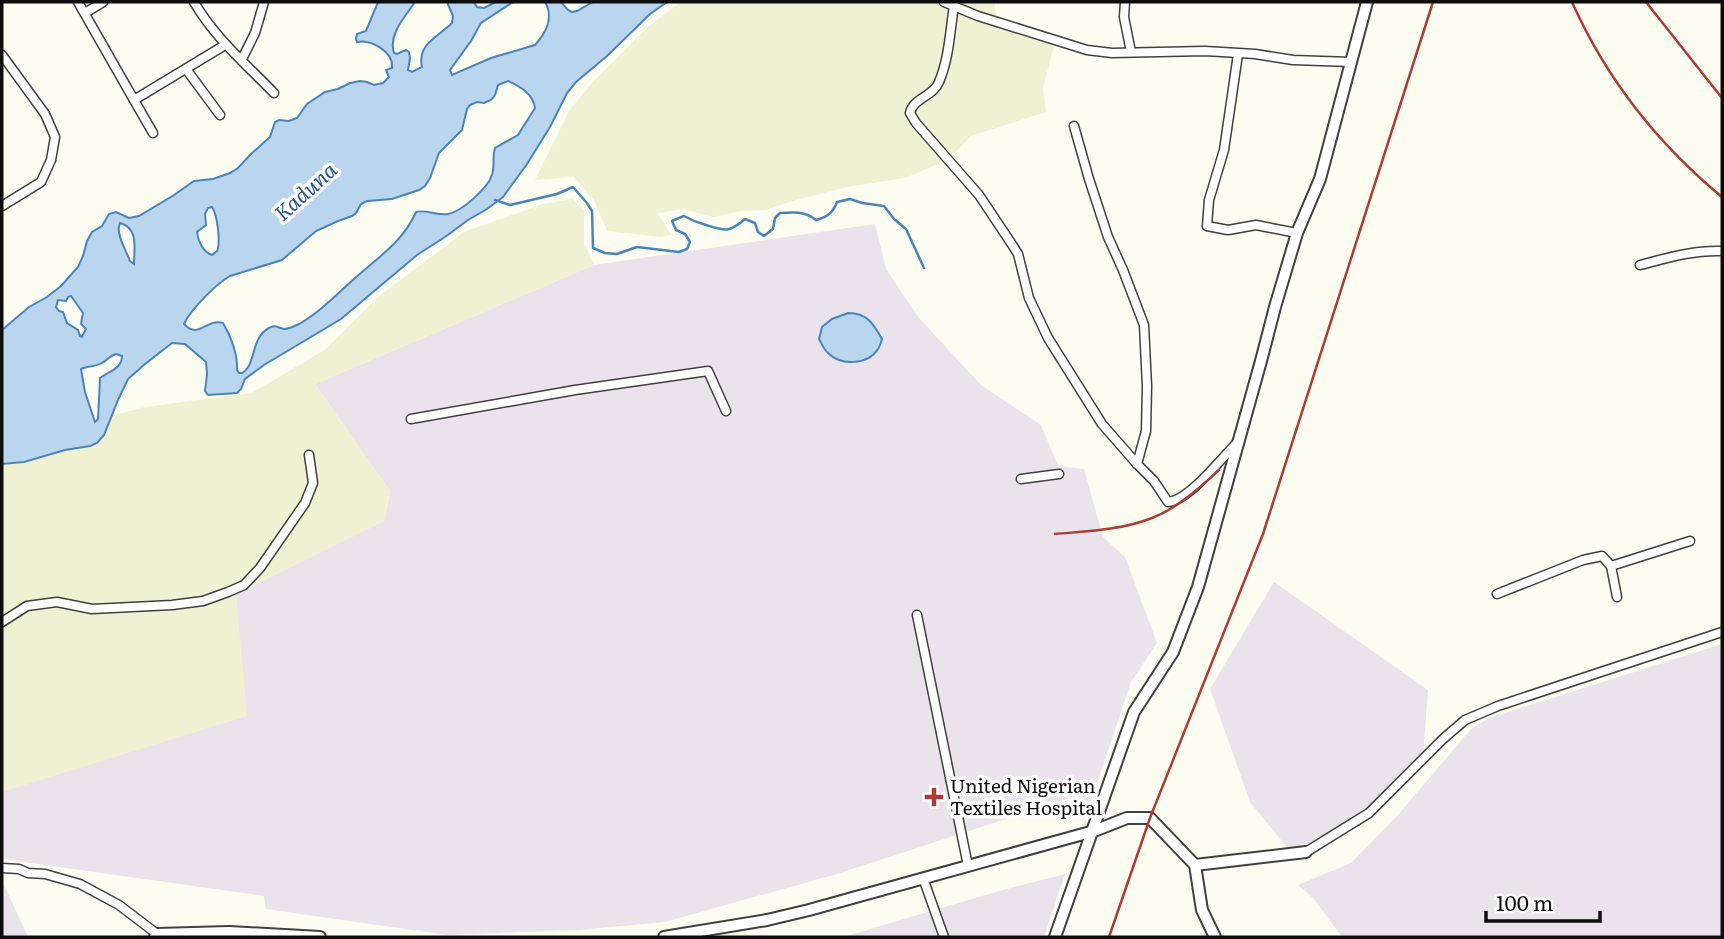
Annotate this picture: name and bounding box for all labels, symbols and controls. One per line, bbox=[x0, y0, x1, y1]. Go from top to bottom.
water label: Kaduna bbox=[266, 154, 342, 227]
place label: United Nigerian Textiles Hospital bbox=[950, 771, 1102, 821]
marker: United Nigerian Textiles Hospital bbox=[924, 787, 944, 807]
scale bar bbox=[1486, 880, 1600, 924]
text: 100 m bbox=[1496, 886, 1553, 917]

